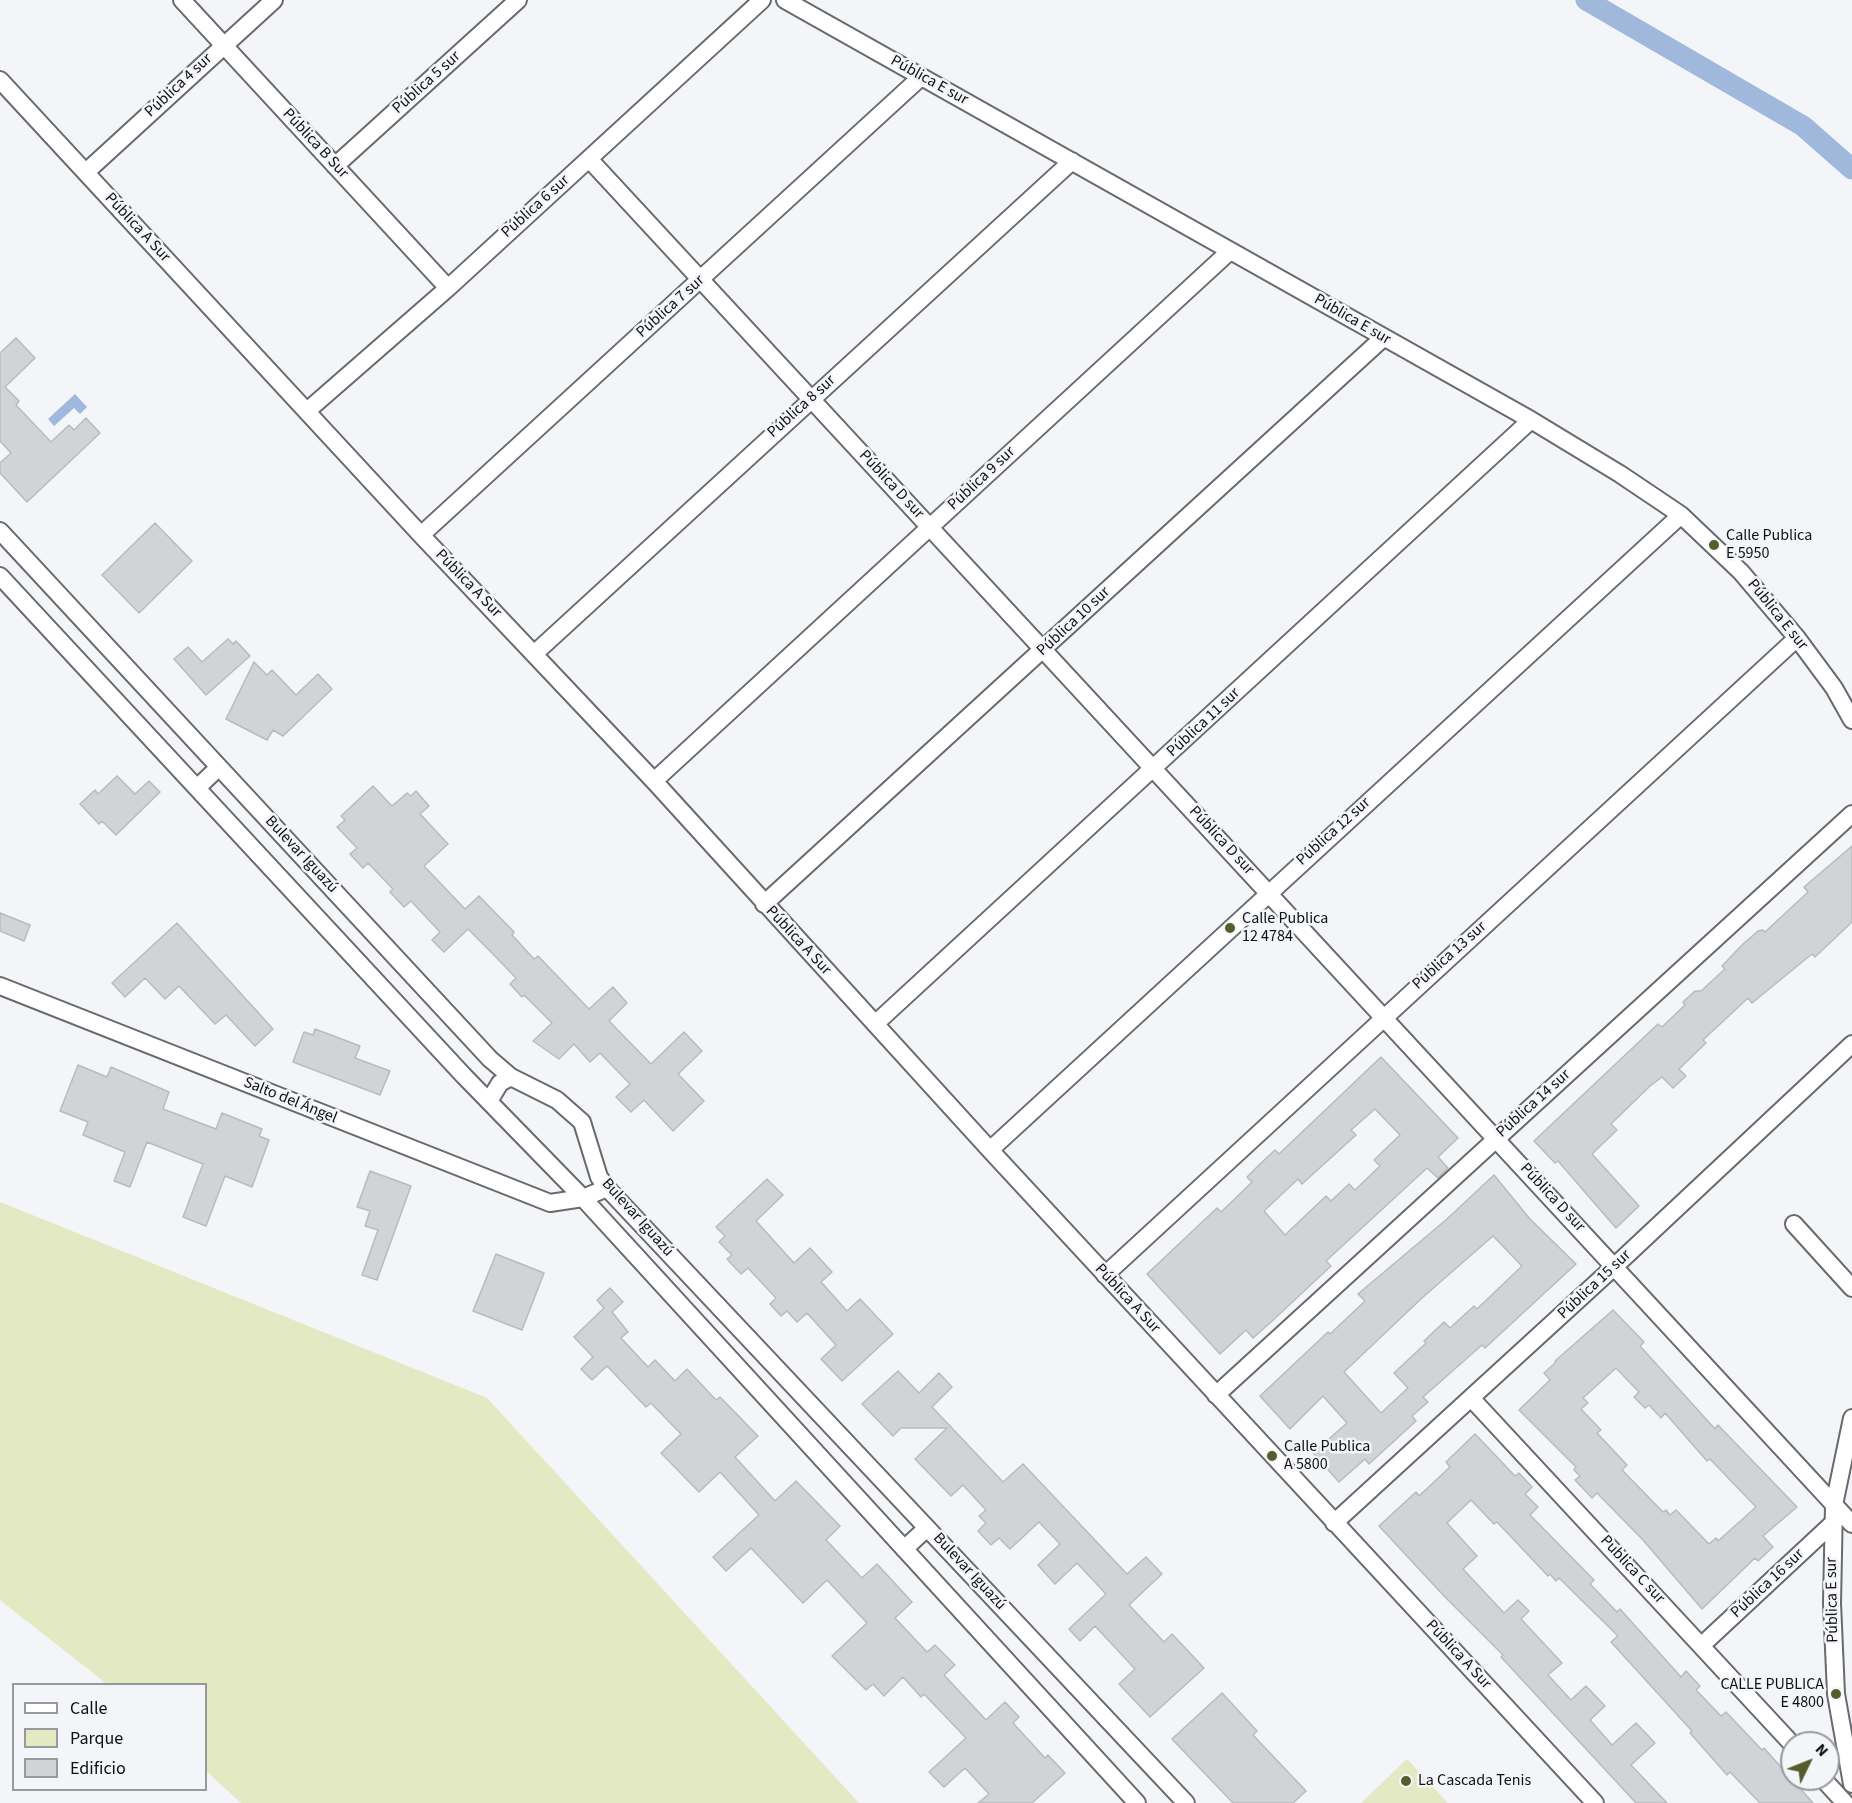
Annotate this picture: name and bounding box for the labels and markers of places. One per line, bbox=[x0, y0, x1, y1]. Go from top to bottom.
place label: Calle Publica E 5950 bbox=[1726, 526, 1812, 564]
marker: Calle Publica E 5950 bbox=[1707, 538, 1721, 552]
place label: Calle Publica 12 4784 bbox=[1242, 909, 1328, 947]
marker: Calle Publica 12 4784 bbox=[1223, 921, 1237, 935]
place label: Calle Publica A 5800 bbox=[1284, 1437, 1370, 1475]
marker: Calle Publica A 5800 bbox=[1265, 1449, 1279, 1463]
place label: CALLE PUBLICA E 4800 bbox=[1720, 1675, 1824, 1713]
marker: CALLE PUBLICA E 4800 bbox=[1829, 1687, 1843, 1701]
place label: La Cascada Tenis bbox=[1418, 1771, 1531, 1791]
marker: La Cascada Tenis bbox=[1399, 1774, 1413, 1788]

